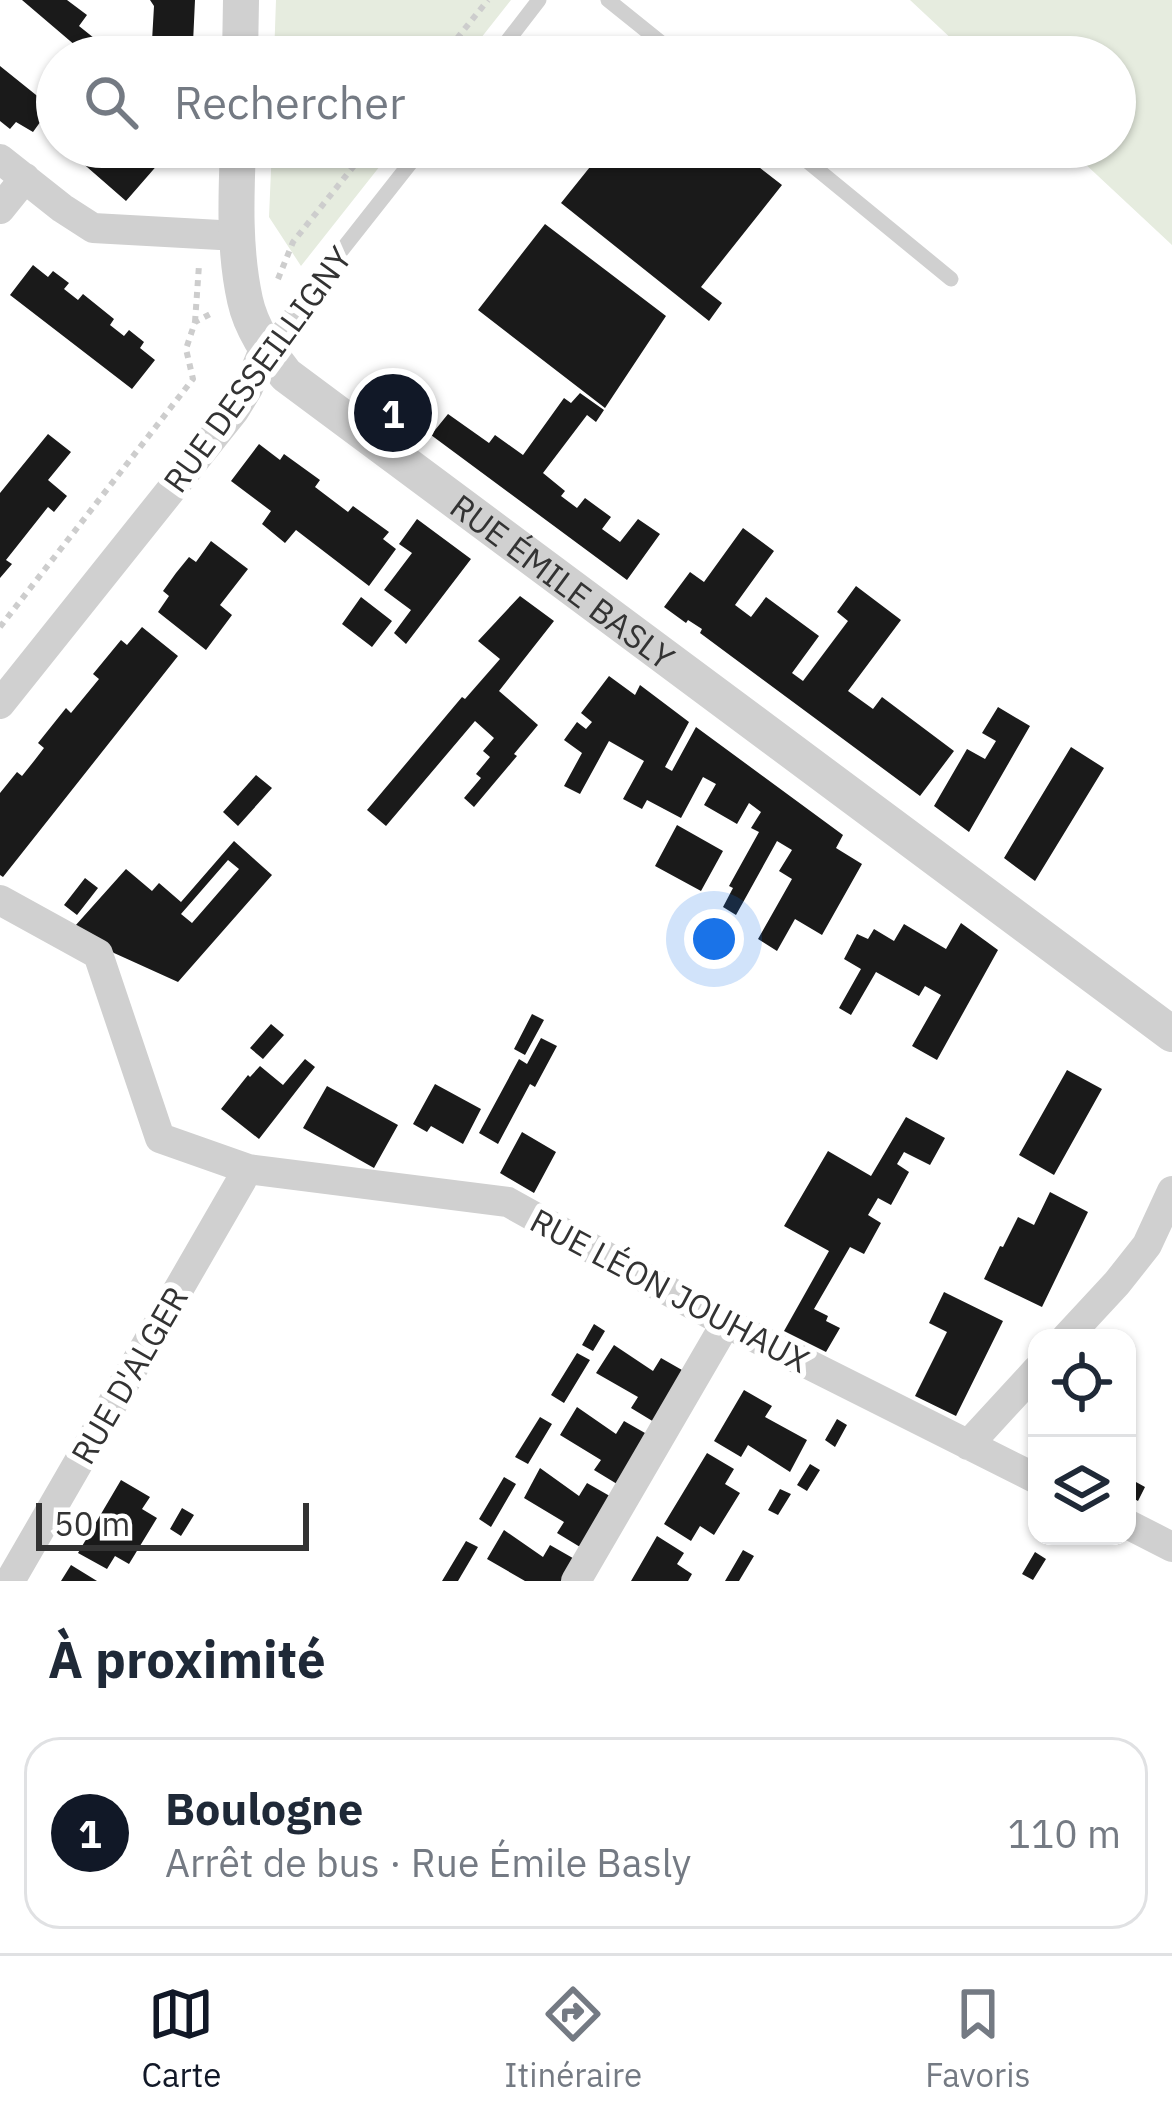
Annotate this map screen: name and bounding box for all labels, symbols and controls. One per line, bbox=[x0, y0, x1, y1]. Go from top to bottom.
search box bbox=[36, 36, 1136, 168]
icon: search bbox=[78, 69, 144, 135]
text: Rechercher bbox=[174, 73, 405, 131]
street label: RUE DESSEILLIGNY bbox=[153, 237, 361, 501]
pin: 1 bbox=[354, 368, 432, 458]
street label: RUE ÉMILE BASLY bbox=[443, 484, 684, 679]
your location bbox=[684, 909, 744, 969]
street label: RUE LÉON JOUHAUX bbox=[523, 1198, 817, 1382]
street label: RUE D'ALGER bbox=[61, 1278, 197, 1472]
map controls bbox=[1028, 1329, 1136, 1545]
button: locate bbox=[1028, 1329, 1136, 1437]
button: layers bbox=[1028, 1437, 1136, 1545]
scale bar bbox=[36, 1497, 309, 1550]
text: 50 m bbox=[54, 1502, 130, 1545]
text: À proximité bbox=[48, 1626, 326, 1692]
text: Boulogne bbox=[165, 1779, 363, 1837]
text: 1 bbox=[78, 1808, 102, 1859]
text: 110 m bbox=[1008, 1808, 1121, 1859]
text: Arrêt de bus · Rue Émile Basly bbox=[165, 1837, 691, 1888]
tab: Carte bbox=[141, 1981, 221, 2096]
tab: Itinéraire bbox=[504, 1981, 642, 2096]
tab: Favoris bbox=[925, 1981, 1031, 2096]

